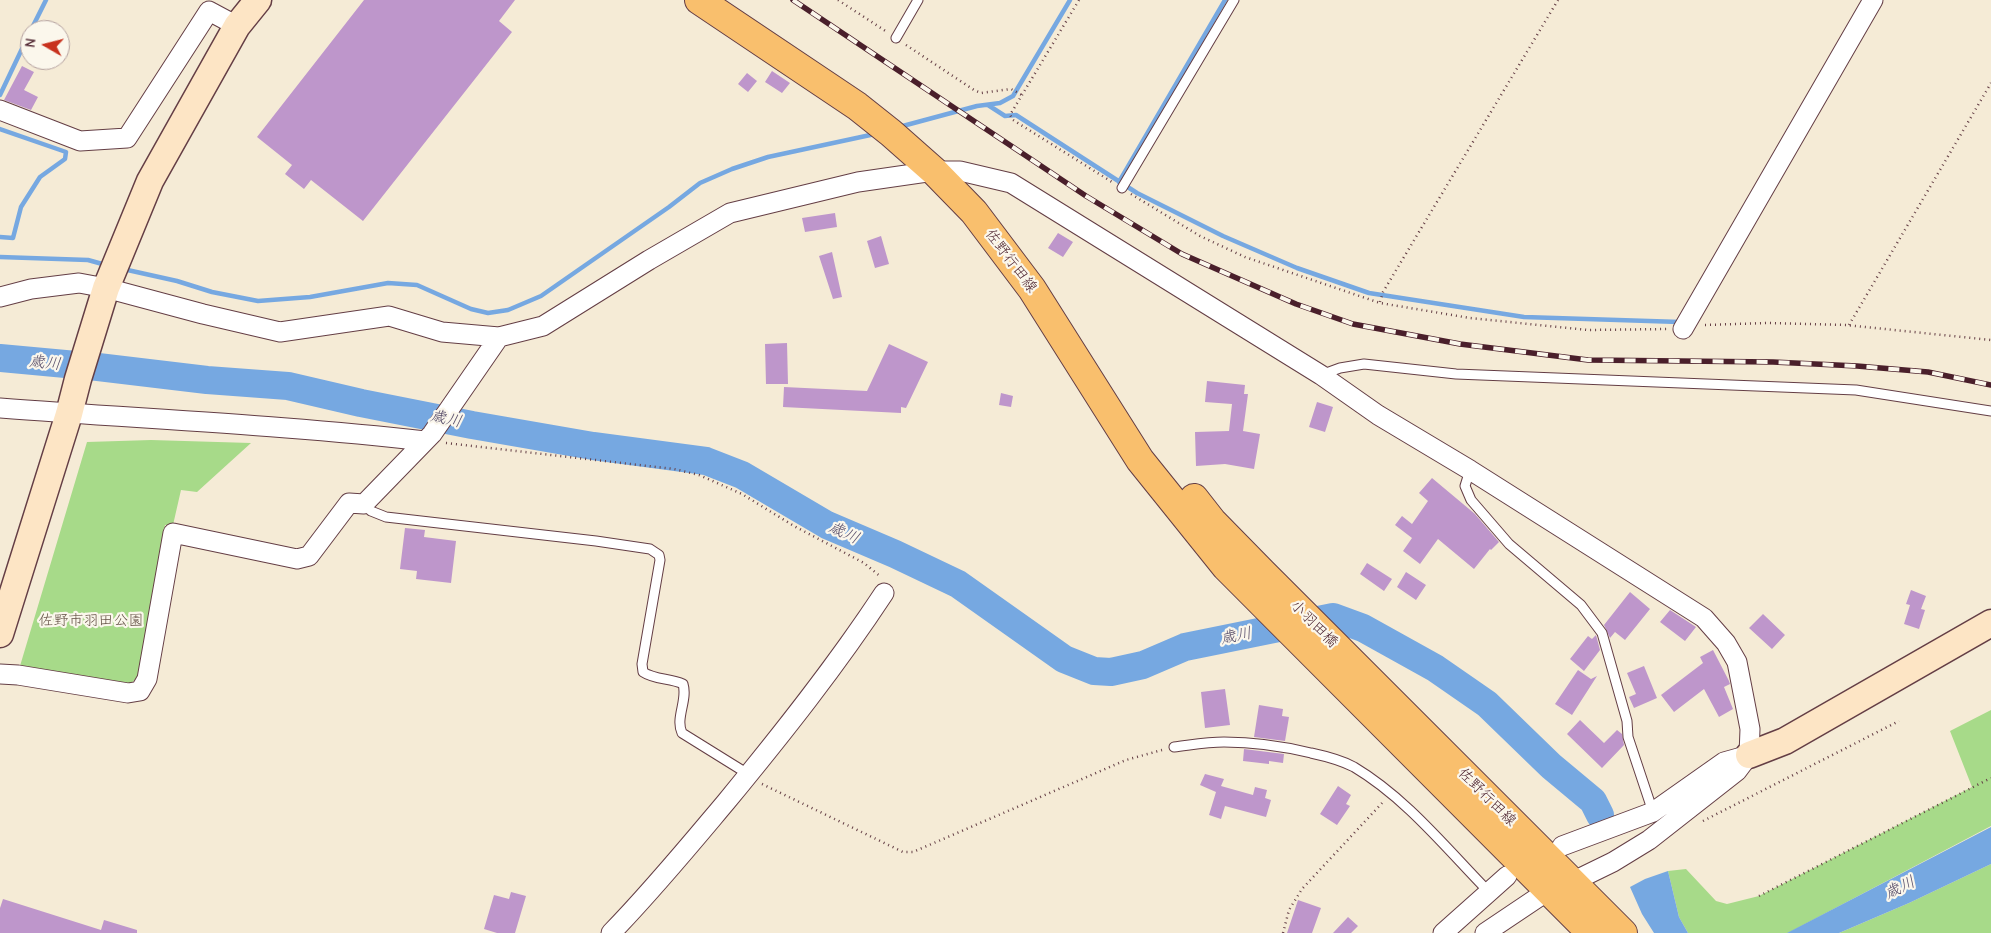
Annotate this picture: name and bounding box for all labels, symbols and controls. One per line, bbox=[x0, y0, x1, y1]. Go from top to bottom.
north arrow bbox=[20, 20, 70, 70]
text: N bbox=[22, 37, 40, 49]
street label: 佐野行田線 bbox=[981, 226, 1041, 296]
water label: 歳川 bbox=[28, 352, 62, 374]
water label: 歳川 bbox=[428, 406, 464, 432]
water label: 歳川 bbox=[825, 518, 863, 548]
street label: 小羽田橋 bbox=[1286, 596, 1342, 652]
park label: 佐野市羽田公園 bbox=[39, 612, 143, 630]
water label: 歳川 bbox=[1218, 624, 1254, 648]
street label: 佐野行田線 bbox=[1454, 764, 1520, 830]
water label: 歳川 bbox=[1881, 872, 1919, 904]

